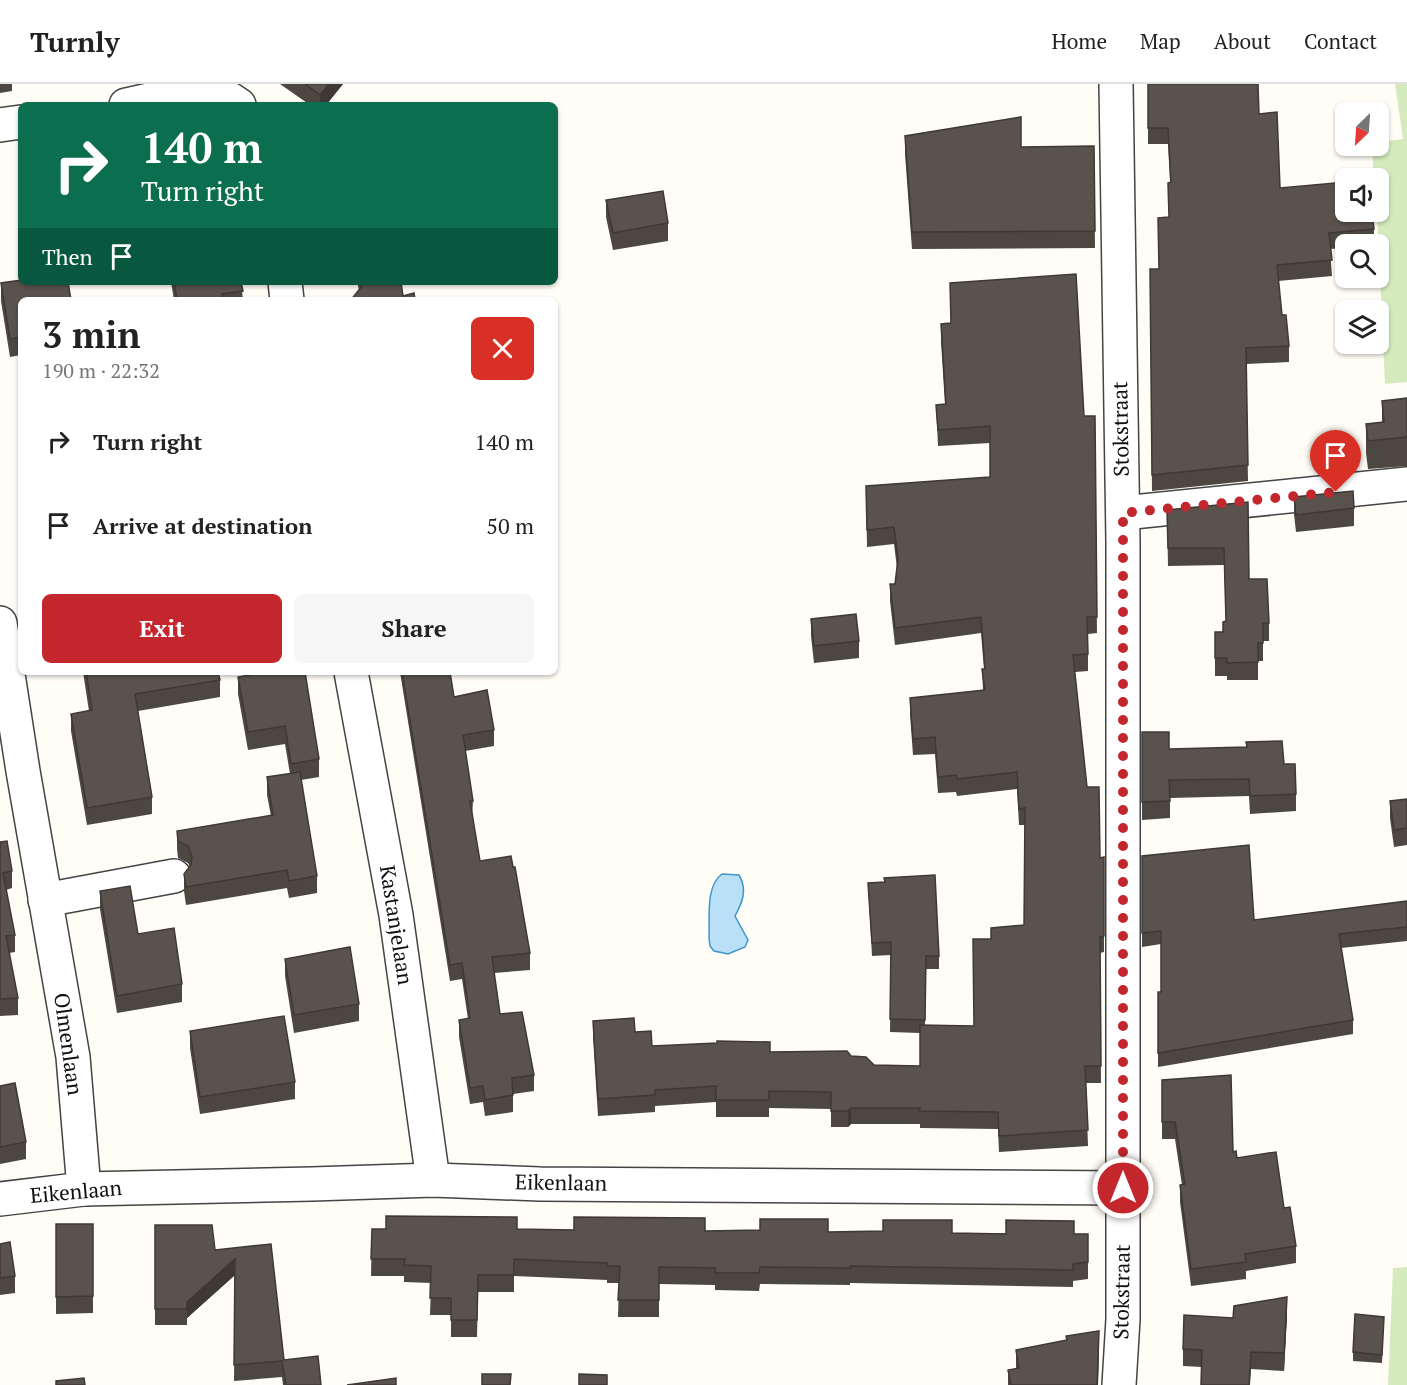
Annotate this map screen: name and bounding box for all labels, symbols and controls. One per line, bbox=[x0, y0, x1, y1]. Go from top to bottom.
text: Turnly bbox=[30, 23, 119, 60]
text: Home bbox=[1051, 27, 1107, 55]
text: Map bbox=[1140, 27, 1181, 55]
text: About bbox=[1214, 27, 1271, 55]
text: Contact bbox=[1304, 27, 1377, 55]
north arrow bbox=[1335, 102, 1389, 156]
map controls bbox=[1335, 102, 1389, 354]
text: 140 m bbox=[141, 119, 262, 175]
icon: right bbox=[42, 126, 120, 204]
button: sound bbox=[1335, 168, 1389, 222]
text: Turn right bbox=[141, 173, 264, 209]
button: search bbox=[1335, 234, 1389, 288]
icon: arrive bbox=[105, 240, 138, 273]
text: Then bbox=[42, 242, 93, 271]
button: layers bbox=[1335, 300, 1389, 354]
text: 3 min bbox=[42, 311, 140, 358]
button: close bbox=[471, 317, 534, 380]
text: 190 m · 22:32 bbox=[42, 357, 160, 384]
street label: Stokstraat bbox=[1105, 381, 1135, 477]
icon: right bbox=[42, 425, 75, 458]
text: Turn right bbox=[93, 427, 202, 456]
text: 140 m bbox=[474, 427, 534, 456]
pin bbox=[1310, 430, 1361, 492]
icon: arrive bbox=[1319, 439, 1352, 472]
icon: arrive bbox=[42, 509, 75, 542]
text: Arrive at destination bbox=[93, 511, 312, 540]
text: 50 m bbox=[486, 511, 534, 540]
button: Exit bbox=[42, 594, 282, 663]
button: Share bbox=[294, 594, 534, 663]
street label: Kastanjelaan bbox=[374, 863, 420, 987]
street label: Olmenlaan bbox=[48, 991, 90, 1097]
position arrow bbox=[1091, 1156, 1155, 1220]
street label: Eikenlaan bbox=[515, 1167, 608, 1197]
street label: Eikenlaan bbox=[29, 1173, 124, 1209]
street label: Stokstraat bbox=[1106, 1244, 1136, 1340]

